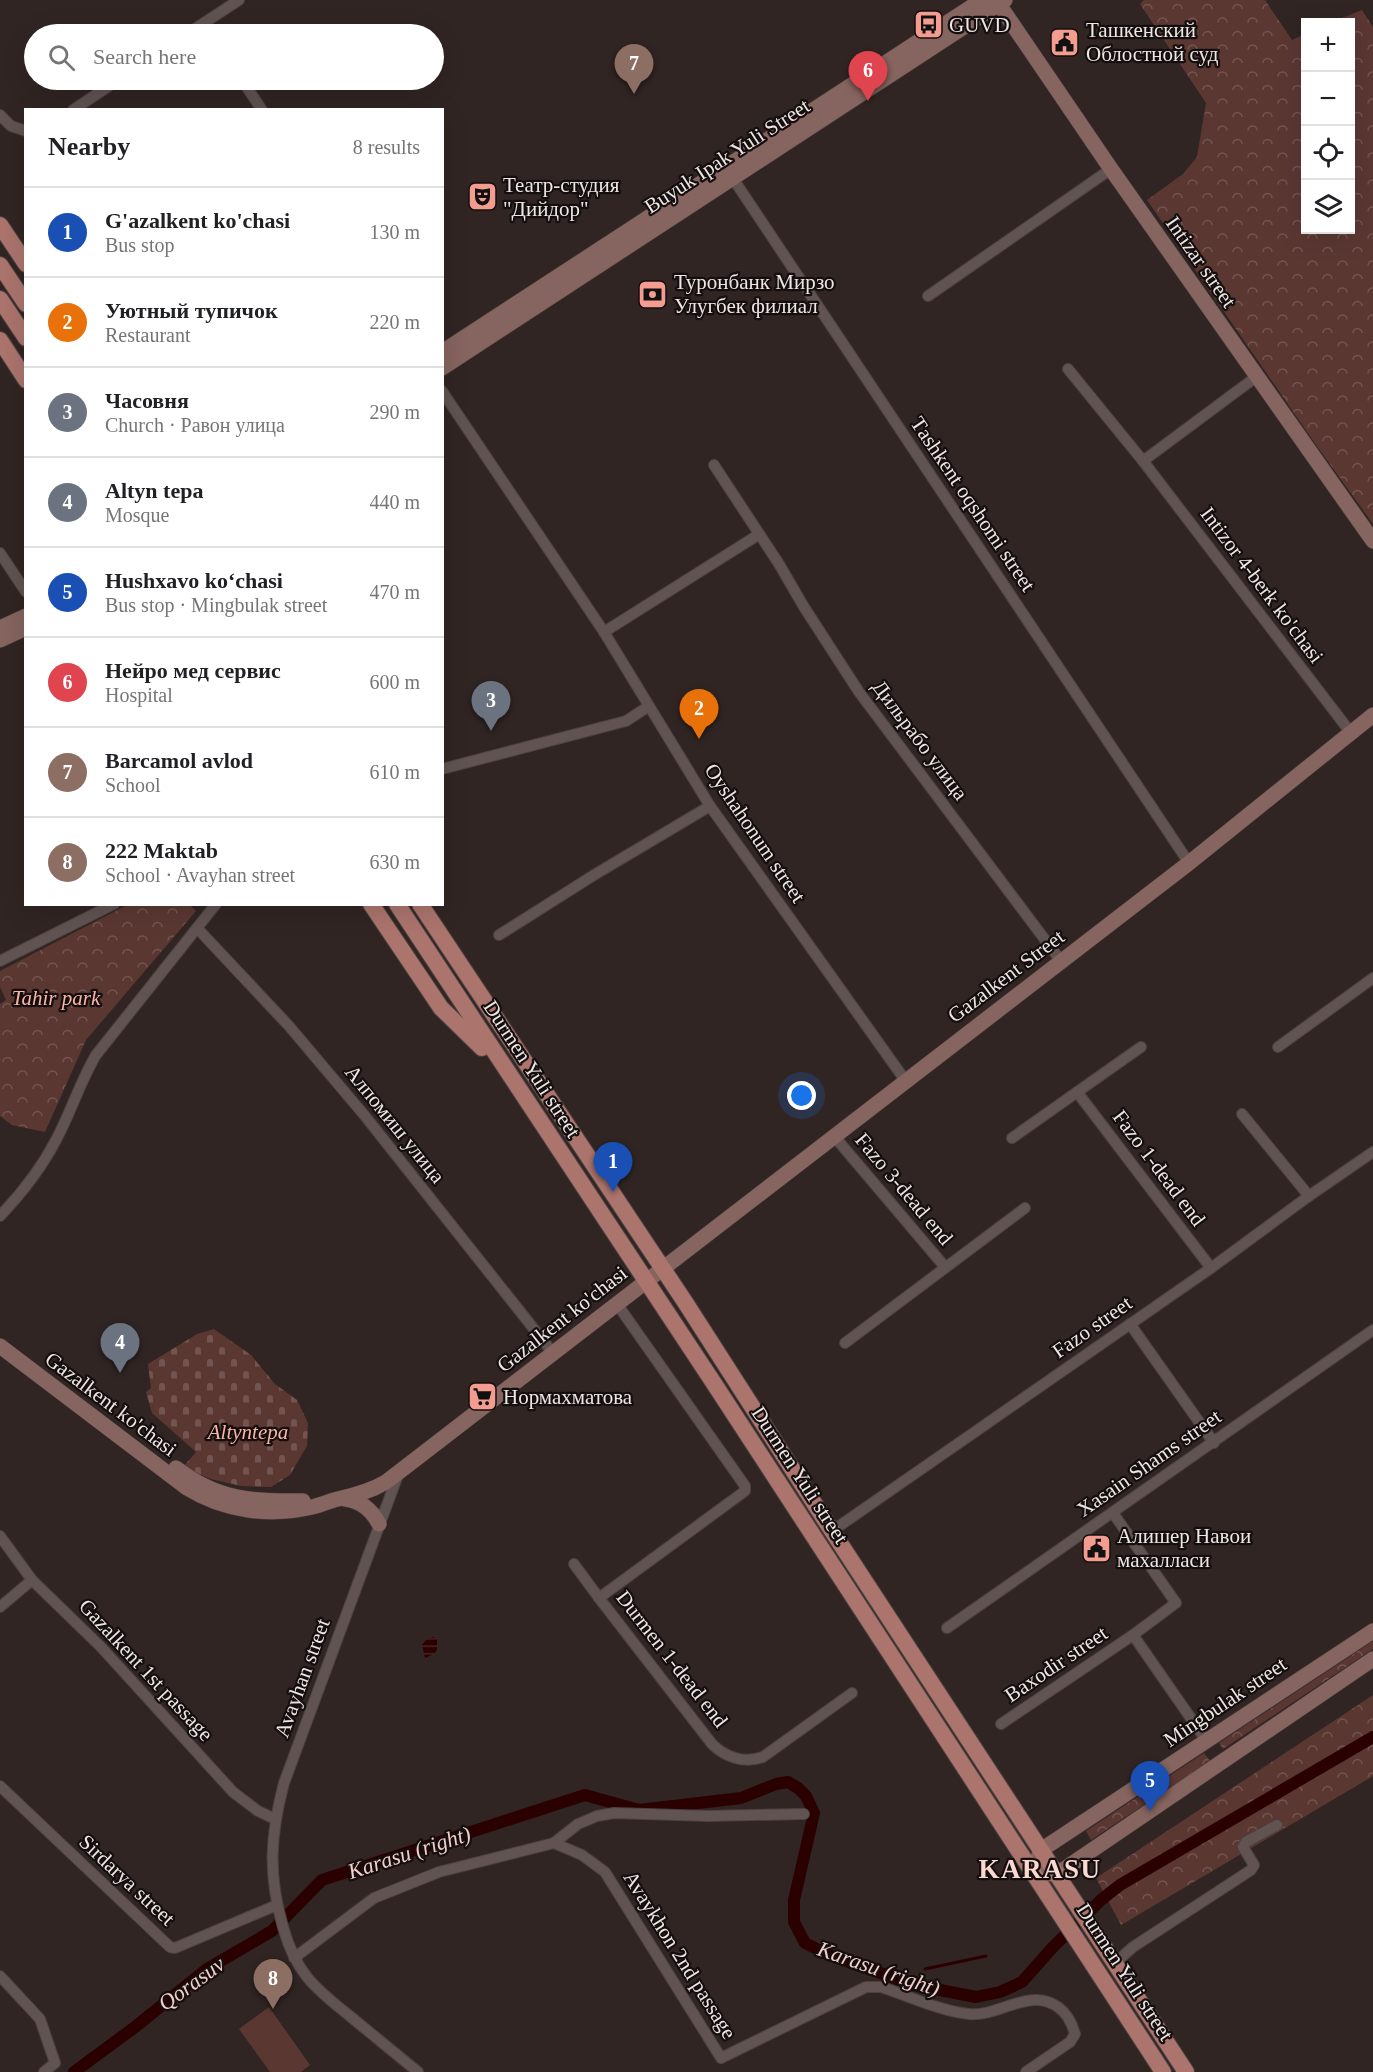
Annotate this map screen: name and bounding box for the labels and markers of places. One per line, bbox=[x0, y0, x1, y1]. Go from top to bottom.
bus stop icon: GUVD bbox=[912, 9, 944, 41]
place label: GUVD bbox=[949, 13, 1010, 37]
place label: Ташкенский Облостной суд bbox=[1086, 18, 1219, 66]
public building icon: Ташкенский Облостной суд bbox=[1049, 26, 1081, 58]
pin: 7 bbox=[614, 44, 654, 94]
pin: 6 bbox=[848, 51, 888, 101]
place label: Театр-студия "Дийдор" bbox=[503, 173, 620, 221]
theatre icon: Театр-студия "Дийдор" bbox=[466, 181, 498, 213]
place label: Туронбанк Мирзо Улугбек филиал bbox=[674, 270, 835, 318]
bank icon: Туронбанк Мирзо Улугбек филиал bbox=[637, 278, 669, 310]
pin: 3 bbox=[472, 682, 510, 731]
pin: 2 bbox=[680, 690, 718, 739]
pin: 1 bbox=[594, 1142, 632, 1192]
pin: 4 bbox=[100, 1324, 140, 1373]
supermarket icon: Нормахматова bbox=[466, 1381, 498, 1413]
place label: Нормахматова bbox=[503, 1385, 633, 1409]
place label: Алишер Навои махалласи bbox=[1117, 1524, 1251, 1572]
public building icon: Алишер Навои махалласи bbox=[1080, 1532, 1112, 1564]
pin: 5 bbox=[1130, 1762, 1170, 1811]
pin: 8 bbox=[254, 1960, 292, 2009]

